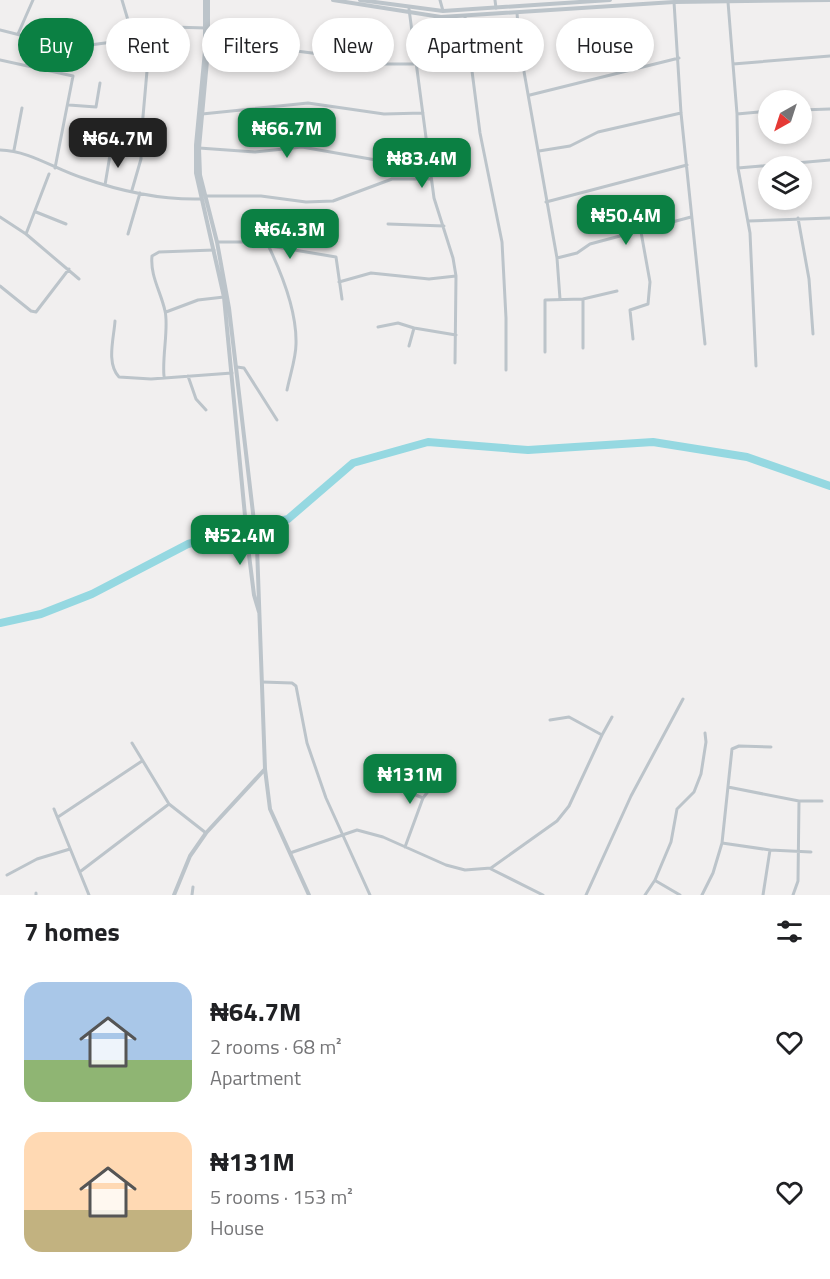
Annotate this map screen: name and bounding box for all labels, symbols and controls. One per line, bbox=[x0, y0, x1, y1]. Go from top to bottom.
chip: Buy bbox=[18, 18, 94, 72]
chip: Rent bbox=[106, 18, 190, 72]
chip: Filters bbox=[202, 18, 300, 72]
chip: New bbox=[312, 18, 394, 72]
chip: Apartment bbox=[406, 18, 544, 72]
chip: House bbox=[556, 18, 654, 72]
north arrow bbox=[758, 90, 812, 144]
map controls bbox=[758, 90, 812, 210]
pin: ₦66.7M bbox=[238, 108, 336, 159]
text: ₦66.7M bbox=[252, 112, 322, 143]
pin: ₦64.7M bbox=[69, 118, 167, 169]
text: ₦64.7M bbox=[83, 122, 153, 153]
pin: ₦83.4M bbox=[373, 138, 471, 189]
text: ₦83.4M bbox=[387, 142, 457, 173]
button: layers bbox=[758, 156, 812, 210]
pin: ₦50.4M bbox=[577, 195, 675, 246]
text: ₦50.4M bbox=[591, 199, 661, 230]
pin: ₦64.3M bbox=[241, 209, 339, 260]
text: ₦64.3M bbox=[255, 213, 325, 244]
pin: ₦52.4M bbox=[191, 515, 289, 566]
text: ₦52.4M bbox=[205, 519, 275, 550]
pin: ₦131M bbox=[368, 754, 452, 805]
text: ₦131M bbox=[377, 758, 443, 789]
text: 7 homes bbox=[24, 912, 120, 951]
icon: filters bbox=[773, 915, 806, 948]
text: ₦64.7M bbox=[210, 992, 301, 1031]
icon: home bbox=[72, 1006, 144, 1078]
icon: heart bbox=[773, 1026, 806, 1059]
text: 2 rooms · 68 m² bbox=[210, 1031, 342, 1062]
text: Apartment bbox=[210, 1062, 301, 1093]
text: ₦131M bbox=[210, 1142, 295, 1181]
icon: home bbox=[72, 1156, 144, 1228]
icon: heart bbox=[773, 1176, 806, 1209]
text: 5 rooms · 153 m² bbox=[210, 1181, 353, 1212]
text: House bbox=[210, 1212, 264, 1243]

